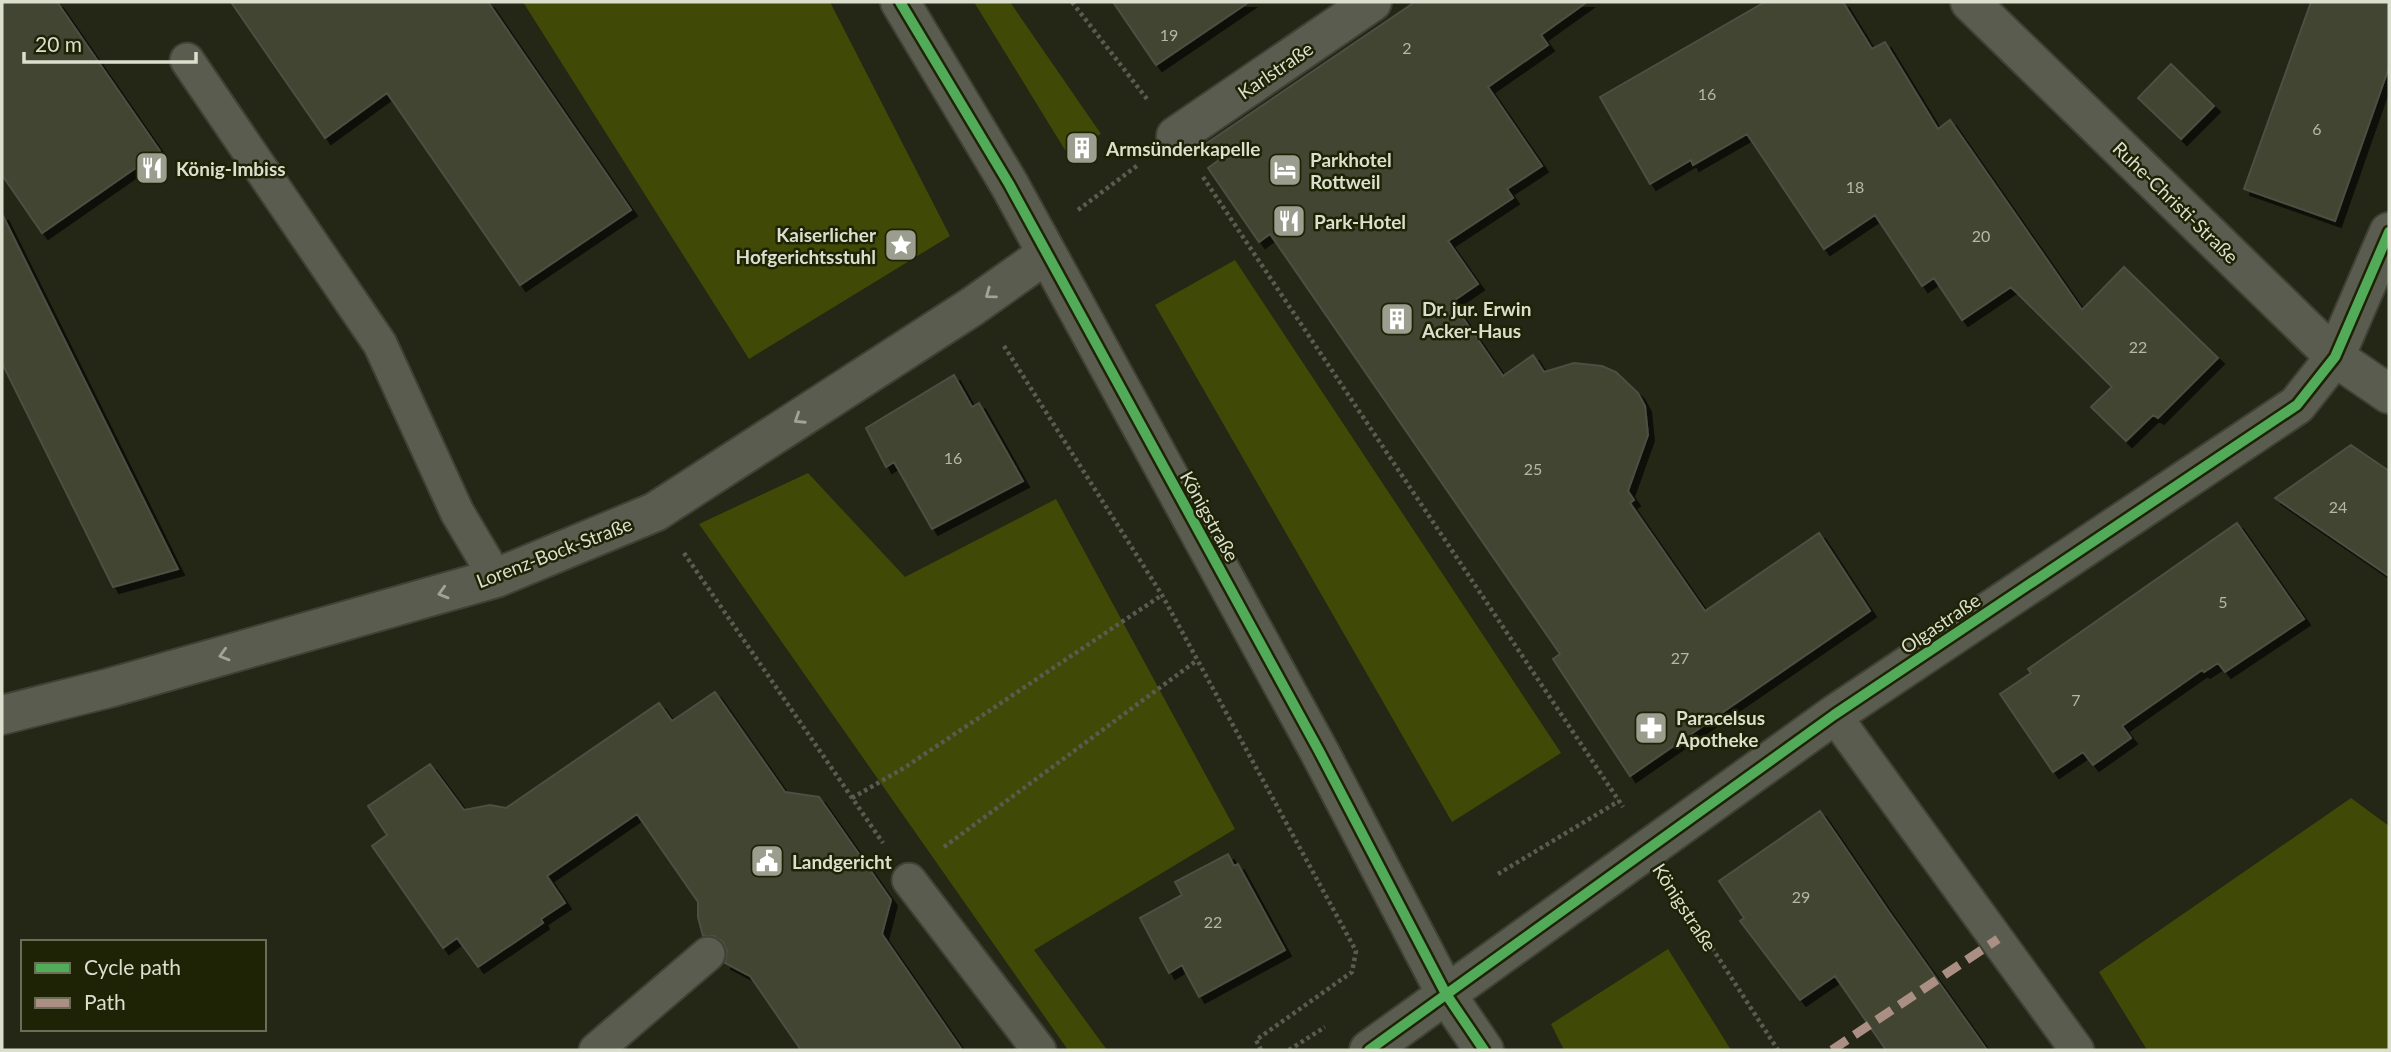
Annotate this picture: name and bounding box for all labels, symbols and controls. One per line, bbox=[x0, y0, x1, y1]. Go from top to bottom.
scale bar bbox=[24, 21, 196, 65]
house number: 19 bbox=[1160, 25, 1178, 44]
text: 20 m bbox=[35, 31, 82, 56]
street label: Karlstraße bbox=[1233, 37, 1317, 103]
house number: 2 bbox=[1402, 38, 1412, 57]
house number: 16 bbox=[1698, 84, 1716, 103]
house number: 6 bbox=[2312, 119, 2322, 138]
building icon: Armsünderkapelle bbox=[1063, 129, 1101, 167]
street label: Ruhe-Christi-Straße bbox=[2108, 136, 2244, 268]
place label: Armsünderkapelle bbox=[1105, 137, 1260, 160]
place label: Parkhotel Rottweil bbox=[1310, 148, 1392, 193]
restaurant icon: König-Imbiss bbox=[133, 149, 171, 187]
hotel icon: Parkhotel Rottweil bbox=[1266, 151, 1304, 189]
place label: König-Imbiss bbox=[176, 157, 286, 180]
house number: 18 bbox=[1846, 177, 1864, 196]
restaurant icon: Park-Hotel bbox=[1270, 202, 1308, 240]
place label: Park-Hotel bbox=[1314, 210, 1406, 233]
place label: Kaiserlicher Hofgerichtsstuhl bbox=[736, 223, 877, 268]
place icon: Kaiserlicher Hofgerichtsstuhl bbox=[882, 226, 920, 264]
house number: 20 bbox=[1972, 226, 1990, 245]
one-way arrow bbox=[985, 286, 998, 299]
place label: Dr. jur. Erwin Acker-Haus bbox=[1421, 297, 1531, 342]
building icon: Dr. jur. Erwin Acker-Haus bbox=[1378, 300, 1416, 338]
house number: 22 bbox=[2129, 337, 2147, 356]
one-way arrow bbox=[794, 410, 807, 423]
house number: 16 bbox=[944, 448, 962, 467]
house number: 25 bbox=[1524, 459, 1542, 478]
street label: Königstraße bbox=[1176, 467, 1244, 565]
house number: 24 bbox=[2329, 497, 2347, 516]
street label: Lorenz-Bock-Straße bbox=[473, 512, 635, 592]
one-way arrow bbox=[437, 585, 449, 599]
street label: Olgastraße bbox=[1896, 588, 1984, 658]
house number: 5 bbox=[2218, 592, 2228, 611]
one-way arrow bbox=[218, 647, 230, 661]
house number: 27 bbox=[1671, 648, 1689, 667]
house number: 7 bbox=[2071, 690, 2081, 709]
place label: Paracelsus Apotheke bbox=[1675, 706, 1765, 751]
pharmacy icon: Paracelsus Apotheke bbox=[1632, 709, 1670, 747]
public building icon: Landgericht bbox=[748, 842, 786, 880]
place label: Landgericht bbox=[792, 850, 892, 873]
street label: Königstraße bbox=[1648, 859, 1722, 955]
house number: 29 bbox=[1792, 887, 1810, 906]
house number: 22 bbox=[1204, 912, 1222, 931]
legend bbox=[21, 940, 266, 1031]
text: Cycle path bbox=[84, 954, 181, 979]
text: Path bbox=[84, 989, 126, 1014]

